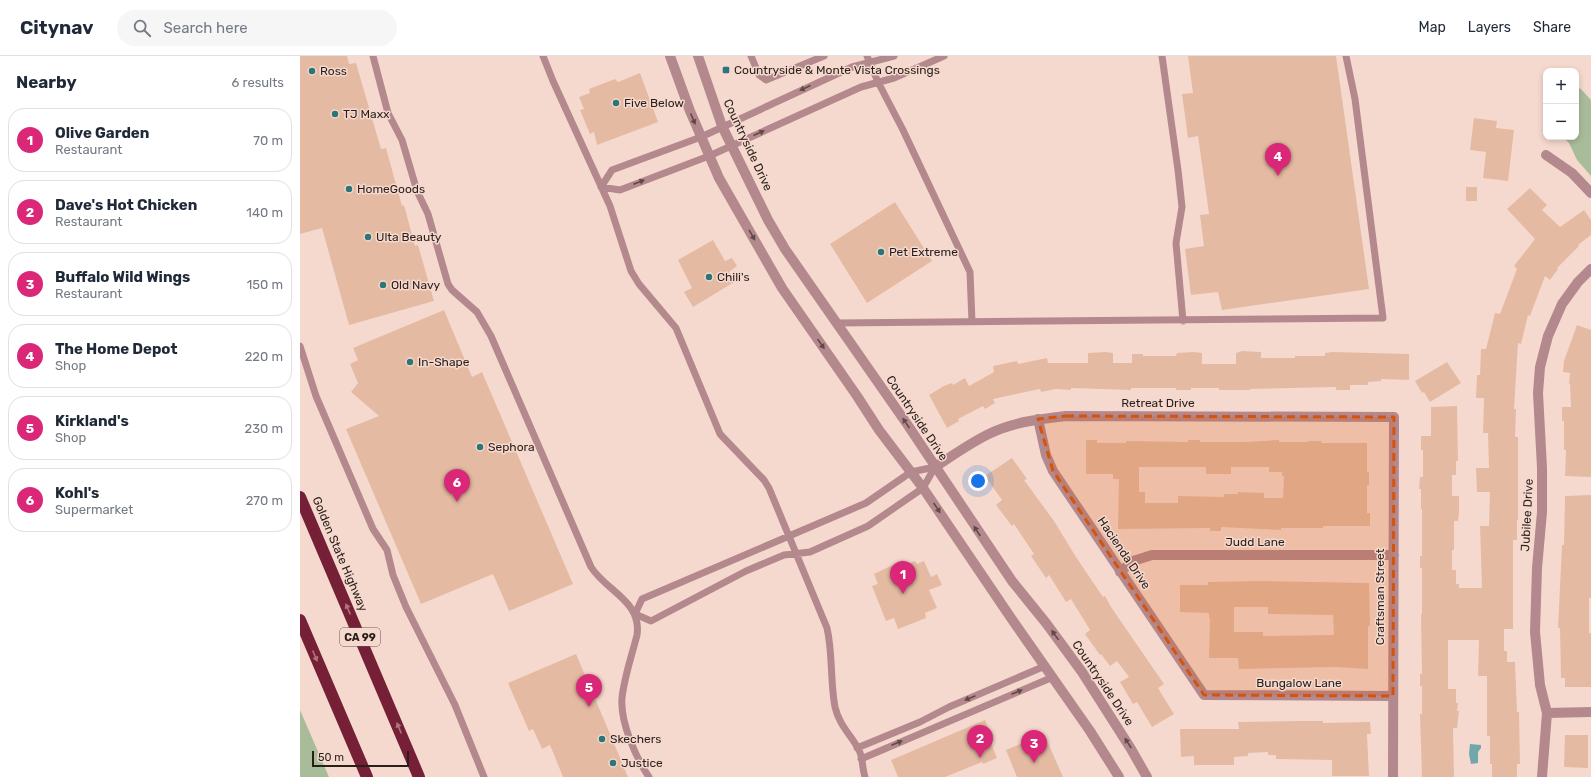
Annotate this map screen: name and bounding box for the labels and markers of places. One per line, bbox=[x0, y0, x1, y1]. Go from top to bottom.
place label: Countryside & Monte Vista Crossings bbox=[734, 63, 940, 77]
place label: Ross bbox=[320, 64, 347, 78]
marker: Countryside & Monte Vista Crossings bbox=[721, 65, 731, 75]
marker: Ross bbox=[307, 66, 317, 76]
place label: Five Below bbox=[624, 96, 684, 110]
marker: Five Below bbox=[611, 98, 621, 108]
place label: TJ Maxx bbox=[343, 107, 390, 121]
marker: TJ Maxx bbox=[330, 109, 340, 119]
pin: 4 bbox=[1265, 143, 1291, 176]
place label: HomeGoods bbox=[357, 182, 425, 196]
marker: HomeGoods bbox=[344, 184, 354, 194]
place label: Ulta Beauty bbox=[376, 230, 442, 244]
marker: Ulta Beauty bbox=[363, 232, 373, 242]
place label: Pet Extreme bbox=[889, 245, 958, 259]
marker: Pet Extreme bbox=[876, 247, 886, 257]
place label: Chili's bbox=[717, 270, 750, 284]
marker: Chili's bbox=[704, 272, 714, 282]
place label: Old Navy bbox=[391, 278, 441, 292]
marker: Old Navy bbox=[378, 280, 388, 290]
place label: In-Shape bbox=[418, 355, 470, 369]
marker: In-Shape bbox=[405, 357, 415, 367]
place label: Sephora bbox=[488, 440, 535, 454]
marker: Sephora bbox=[475, 442, 485, 452]
pin: 6 bbox=[444, 469, 470, 502]
pin: 1 bbox=[890, 561, 916, 594]
pin: 5 bbox=[576, 674, 602, 707]
pin: 2 bbox=[967, 725, 993, 758]
pin: 3 bbox=[1021, 730, 1047, 763]
place label: Skechers bbox=[610, 732, 661, 746]
marker: Skechers bbox=[597, 734, 607, 744]
place label: Justice bbox=[621, 756, 663, 770]
marker: Justice bbox=[608, 758, 618, 768]

